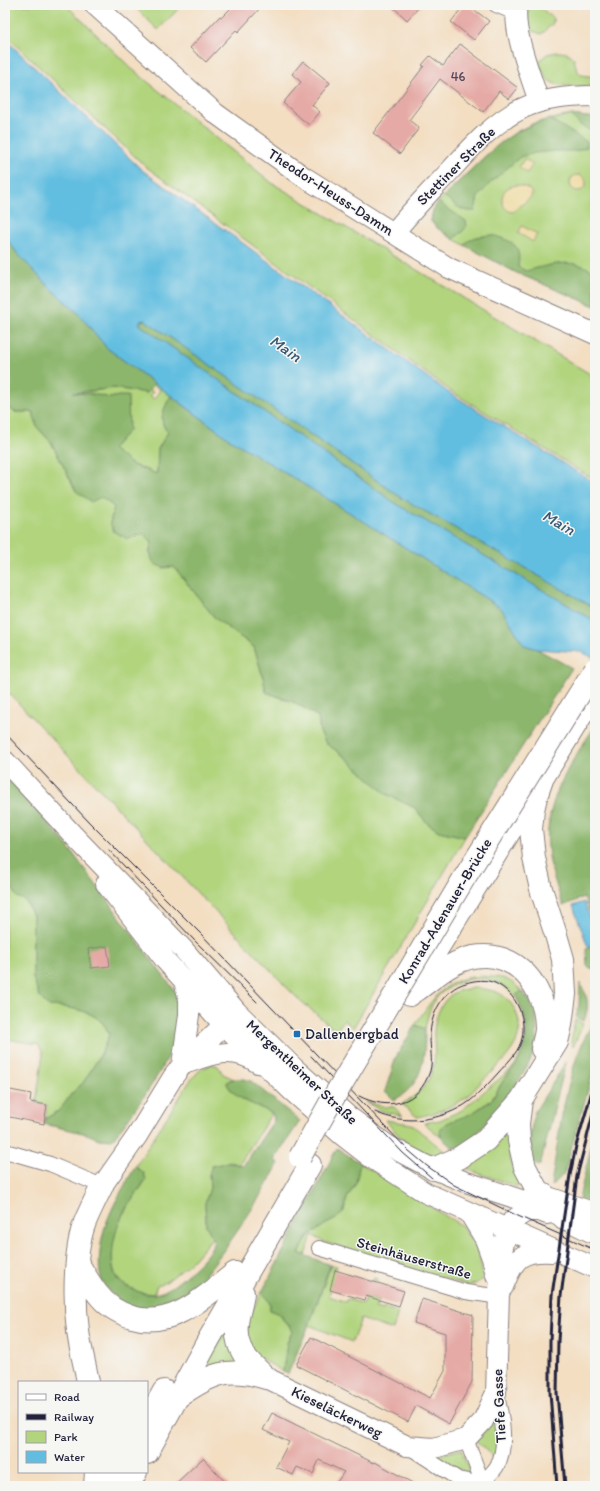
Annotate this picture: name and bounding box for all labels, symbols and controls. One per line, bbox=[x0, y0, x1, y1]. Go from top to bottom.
house number: 46 bbox=[451, 69, 465, 84]
street label: Stettiner Straße bbox=[413, 123, 499, 209]
street label: Theodor-Heuss-Damm bbox=[265, 145, 398, 240]
water label: Main bbox=[266, 331, 305, 366]
water label: Main bbox=[539, 506, 578, 539]
street label: Konrad-Adenauer-Brücke bbox=[394, 835, 496, 987]
street label: Mergentheimer Straße bbox=[243, 1016, 361, 1128]
place label: Dallenbergbad bbox=[305, 1025, 399, 1043]
marker: Dallenbergbad bbox=[292, 1029, 302, 1039]
street label: Steinhäuserstraße bbox=[355, 1233, 473, 1283]
street label: Tiefe Gasse bbox=[488, 1368, 510, 1444]
legend bbox=[18, 1381, 148, 1473]
street label: Kieseläckerweg bbox=[289, 1382, 386, 1442]
text: Road bbox=[54, 1390, 80, 1404]
text: Railway bbox=[54, 1410, 94, 1424]
text: Park bbox=[54, 1430, 78, 1444]
text: Water bbox=[54, 1450, 85, 1464]

